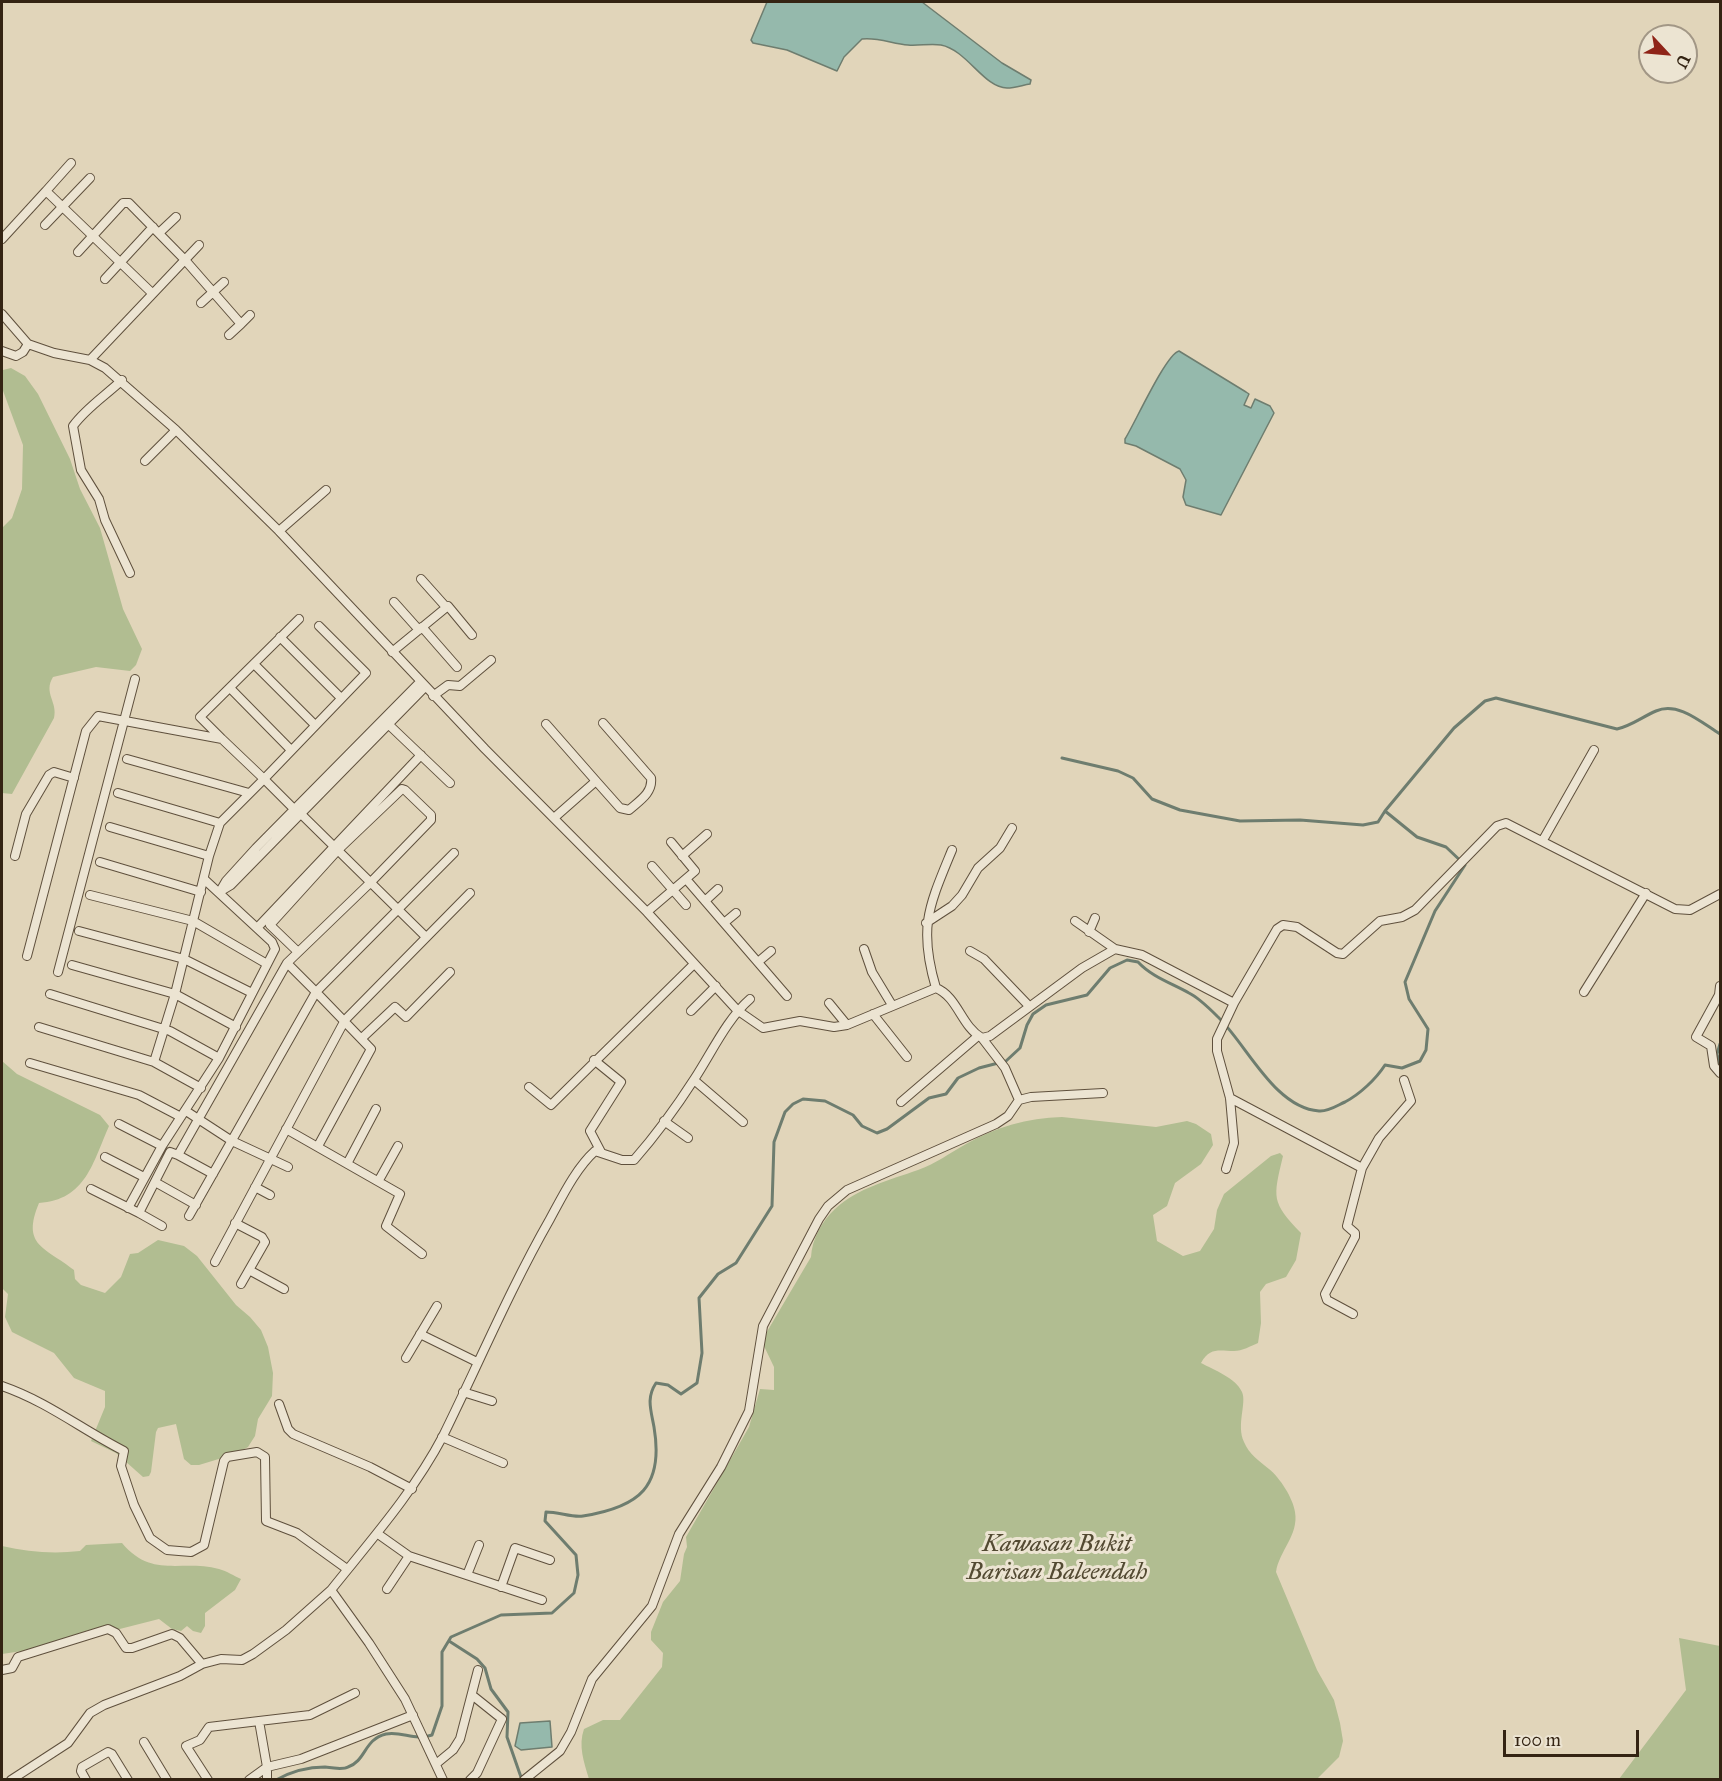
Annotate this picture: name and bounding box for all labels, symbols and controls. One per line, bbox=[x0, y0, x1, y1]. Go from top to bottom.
north arrow bbox=[1638, 24, 1698, 84]
text: U bbox=[1672, 51, 1694, 71]
park label: Kawasan Bukit Barisan Baleendah bbox=[967, 1531, 1147, 1587]
scale bar bbox=[1506, 1718, 1642, 1756]
text: 100 m bbox=[1514, 1729, 1561, 1751]

